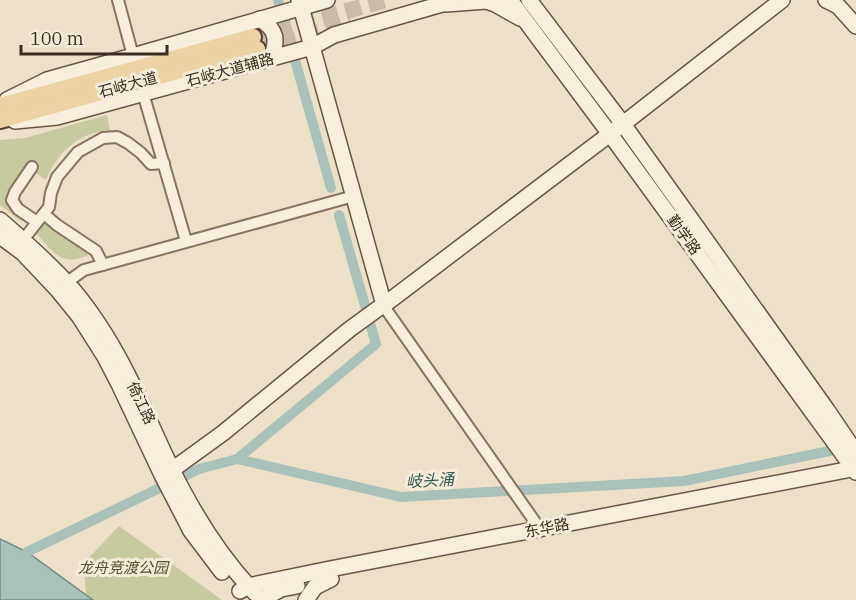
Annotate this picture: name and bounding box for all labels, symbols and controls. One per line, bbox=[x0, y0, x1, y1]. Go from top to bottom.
scale bar bbox=[21, 18, 166, 56]
text: 100 m bbox=[30, 27, 84, 50]
street label: 石岐大道辅路 bbox=[184, 49, 276, 90]
street label: 石岐大道 bbox=[96, 68, 159, 101]
street label: 勤学路 bbox=[663, 211, 705, 258]
street label: 倚江路 bbox=[123, 378, 160, 427]
water label: 岐头涌 bbox=[406, 469, 456, 491]
street label: 东华路 bbox=[523, 514, 571, 541]
park label: 龙舟竞渡公园 bbox=[78, 558, 170, 577]

